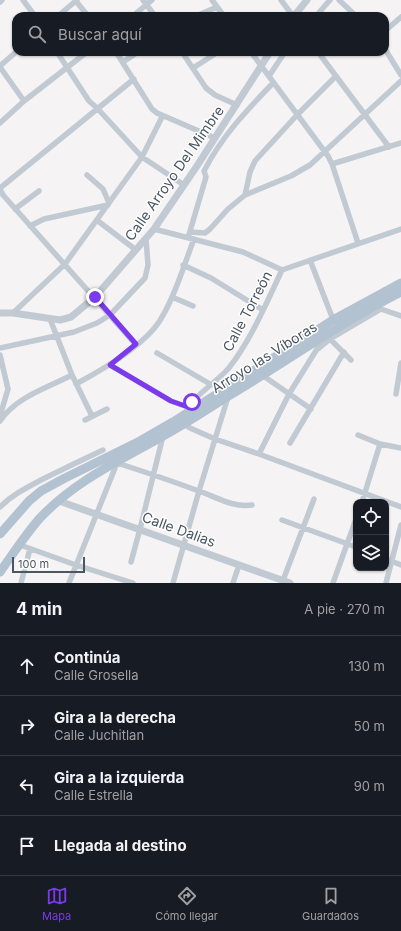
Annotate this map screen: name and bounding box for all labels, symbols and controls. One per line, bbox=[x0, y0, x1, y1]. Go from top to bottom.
search box bbox=[12, 12, 389, 56]
icon: search bbox=[26, 23, 48, 45]
text: Buscar aquí bbox=[58, 25, 142, 44]
street label: Calle Arroyo Del Mimbre bbox=[121, 102, 227, 244]
street label: Calle Torreón bbox=[219, 268, 275, 354]
route end bbox=[86, 288, 104, 306]
street label: Arroyo las Víboras bbox=[208, 318, 320, 396]
route start bbox=[183, 393, 201, 411]
map controls bbox=[353, 499, 389, 571]
button: locate bbox=[353, 499, 389, 535]
street label: Calle Dalias bbox=[140, 508, 218, 550]
button: layers bbox=[353, 535, 389, 571]
scale bar bbox=[12, 555, 85, 574]
text: 100 m bbox=[18, 557, 49, 571]
text: 4 min bbox=[16, 599, 62, 619]
text: A pie · 270 m bbox=[304, 601, 385, 617]
text: Continúa bbox=[54, 648, 121, 667]
icon: ahead bbox=[16, 655, 38, 677]
text: 130 m bbox=[348, 658, 385, 674]
text: Calle Grosella bbox=[54, 667, 139, 683]
text: Gira a la derecha bbox=[54, 708, 176, 727]
icon: right bbox=[16, 715, 38, 737]
text: 50 m bbox=[354, 718, 385, 734]
text: Calle Juchitlan bbox=[54, 727, 144, 743]
text: Gira a la izquierda bbox=[54, 768, 184, 787]
icon: left bbox=[16, 775, 38, 797]
text: 90 m bbox=[354, 778, 385, 794]
text: Calle Estrella bbox=[54, 787, 133, 803]
icon: arrive bbox=[16, 835, 38, 857]
text: Llegada al destino bbox=[54, 836, 187, 855]
tab: Mapa bbox=[42, 885, 71, 923]
tab: Cómo llegar bbox=[155, 885, 218, 923]
tab: Guardados bbox=[302, 885, 359, 923]

